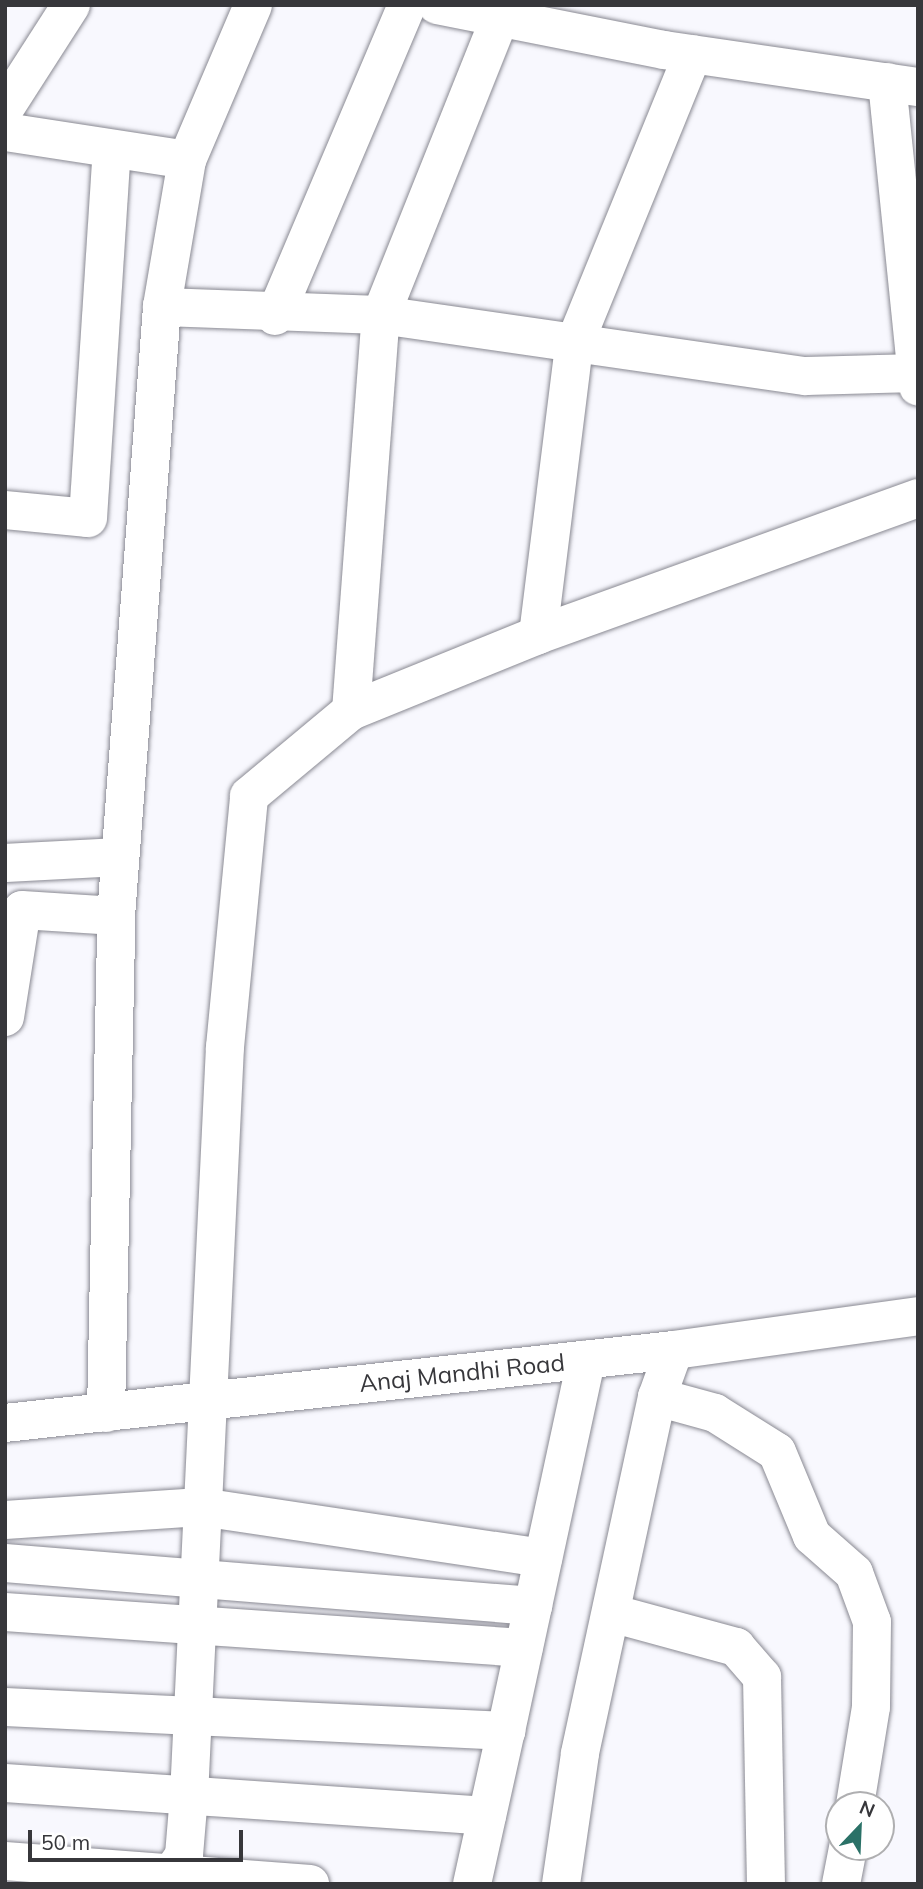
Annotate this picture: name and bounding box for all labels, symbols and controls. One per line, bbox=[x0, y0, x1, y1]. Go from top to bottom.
street label: Anaj Mandhi Road bbox=[358, 1348, 566, 1398]
north arrow bbox=[825, 1791, 895, 1861]
text: N bbox=[856, 1795, 879, 1822]
scale bar bbox=[32, 1815, 247, 1859]
text: 50 m bbox=[41, 1829, 90, 1855]

